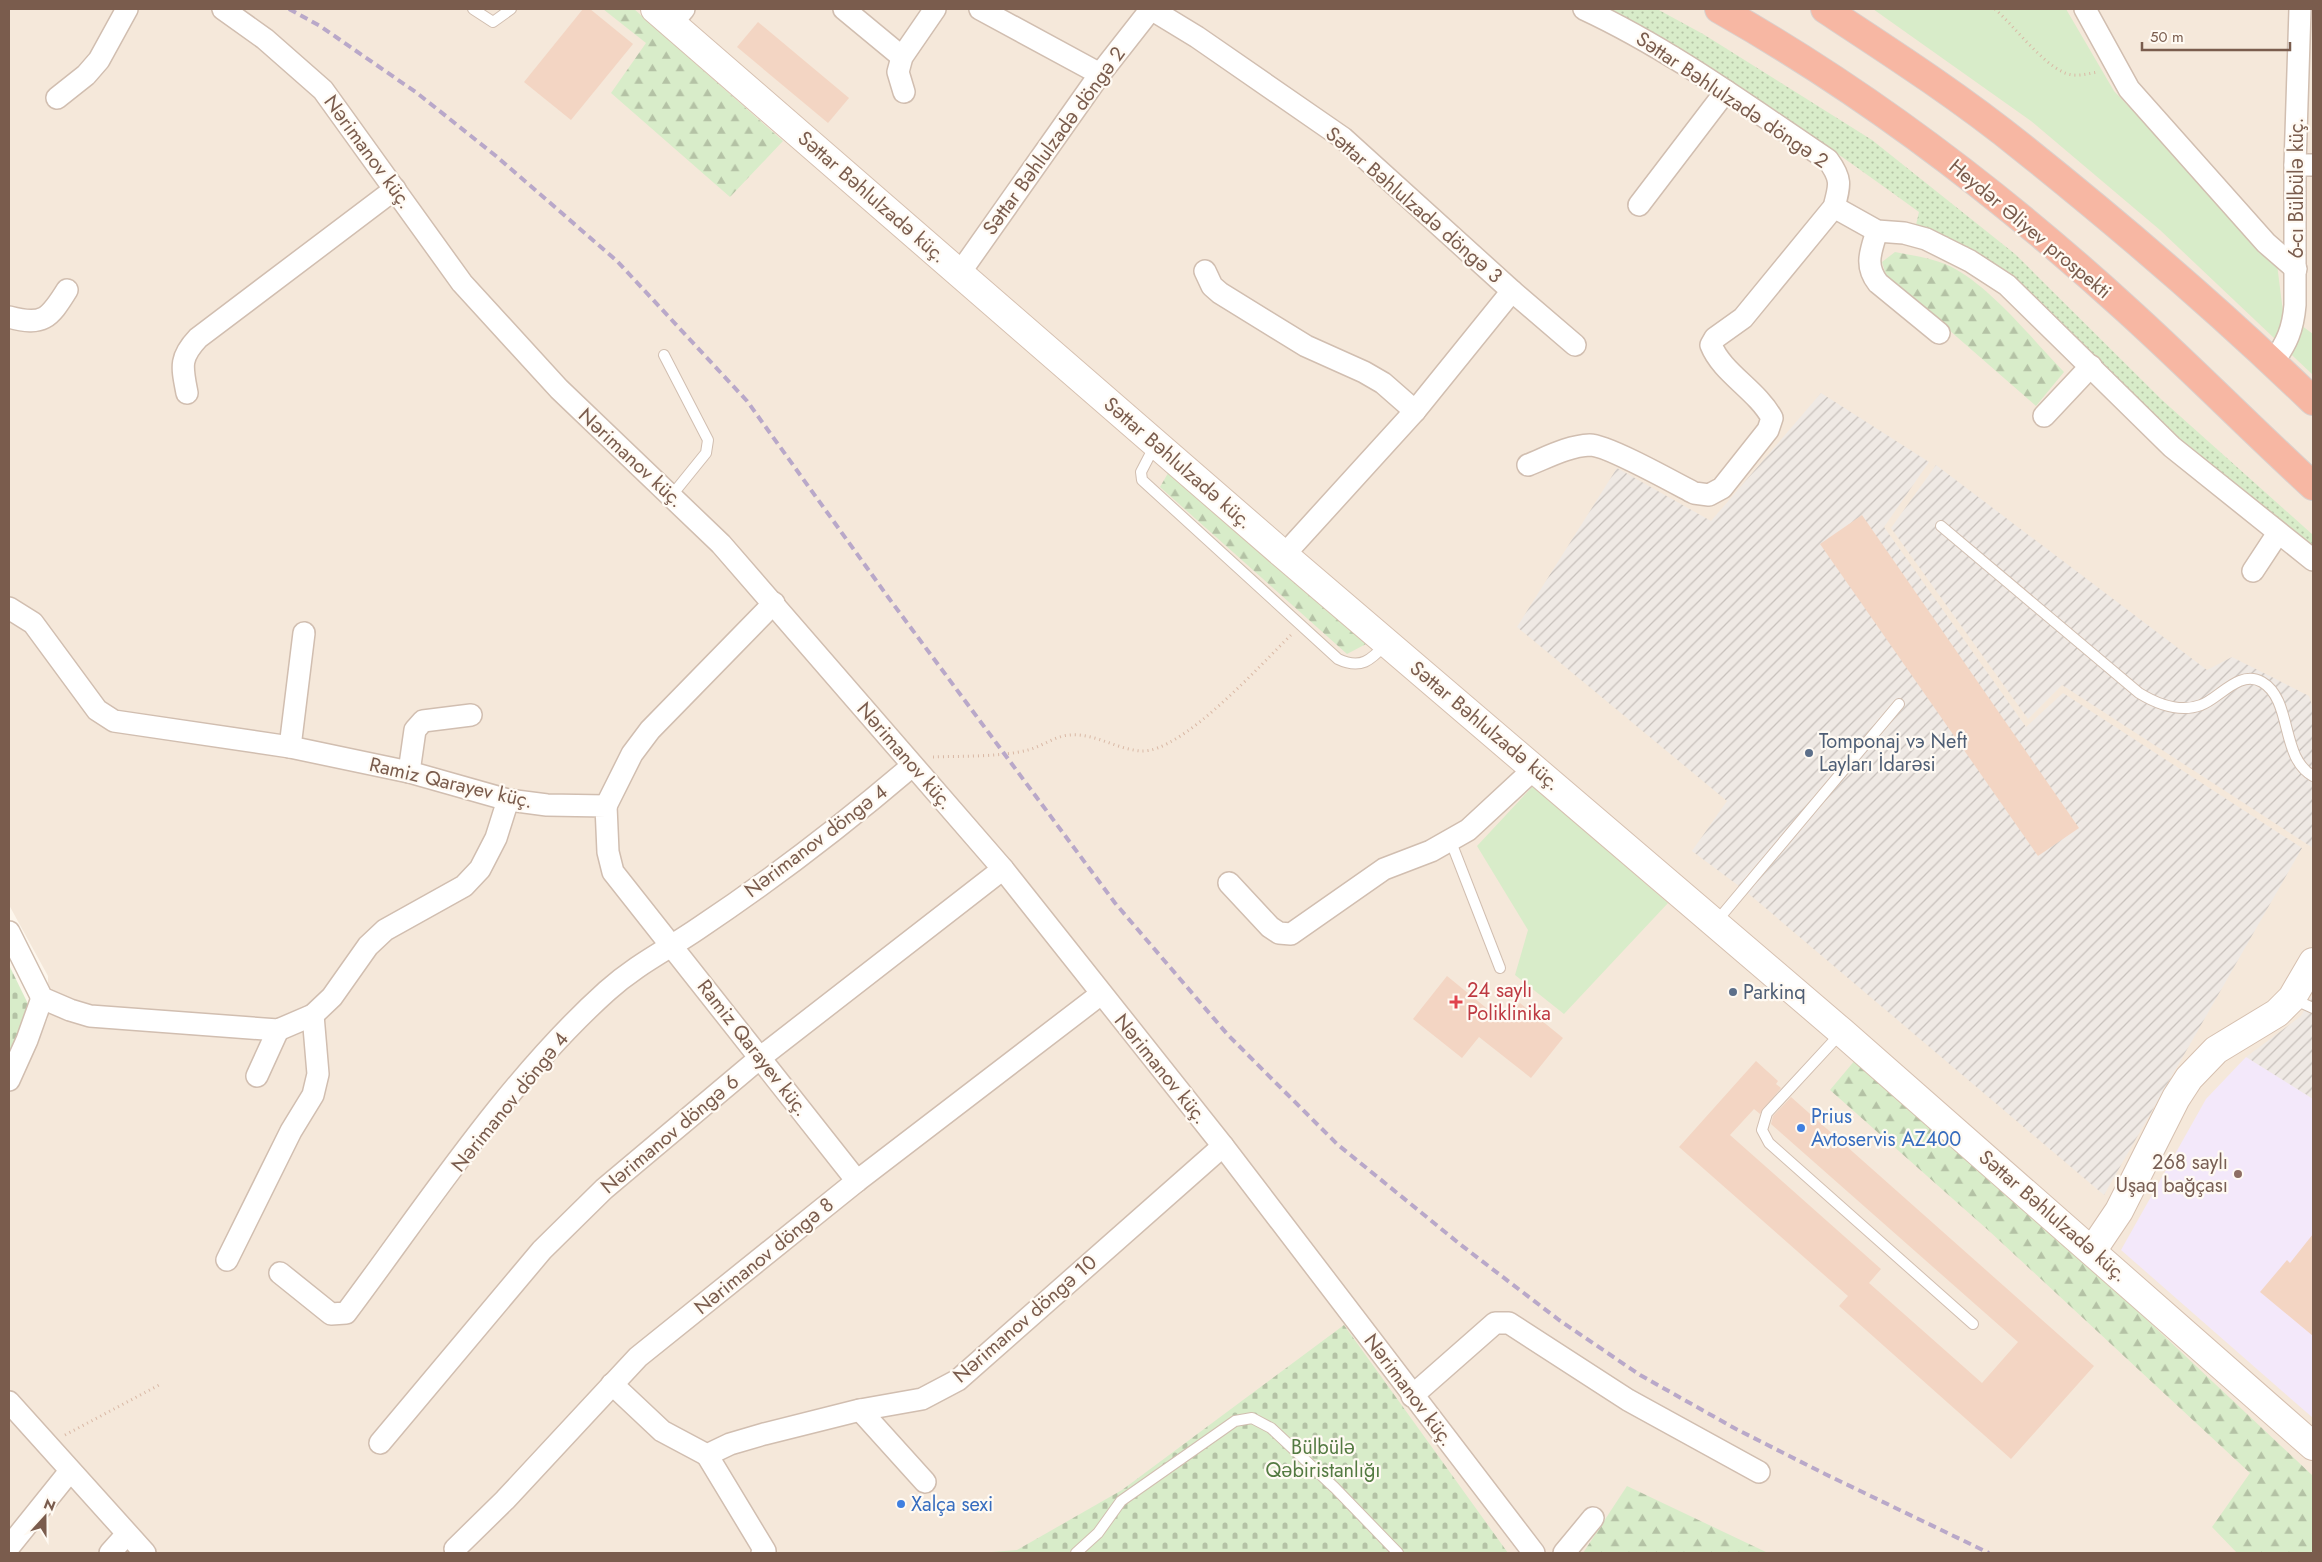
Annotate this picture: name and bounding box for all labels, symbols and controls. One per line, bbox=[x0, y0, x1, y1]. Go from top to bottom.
scale bar bbox=[2142, 20, 2290, 52]
street label: Səttar Bəhlulzadə döngə 2 bbox=[1630, 25, 1834, 175]
text: 50 m bbox=[2150, 26, 2184, 48]
street label: Səttar Bəhlulzadə döngə 2 bbox=[976, 41, 1132, 241]
street label: Nərimanov küç. bbox=[317, 89, 419, 215]
street label: 6-cı Bülbülə küç. bbox=[2282, 117, 2311, 259]
street label: Səttar Bəhlulzadə döngə 3 bbox=[1319, 120, 1509, 290]
street label: Səttar Bəhlulzadə küç. bbox=[791, 124, 953, 270]
street label: Heydər Əliyev prospekti bbox=[1943, 152, 2117, 306]
street label: Səttar Bəhlulzadə küç. bbox=[1097, 390, 1259, 536]
street label: Nərimanov küç. bbox=[572, 401, 690, 515]
street label: Səttar Bəhlulzadə küç. bbox=[1403, 654, 1567, 798]
street label: Nərimanov küç. bbox=[850, 696, 960, 816]
place label: Tomponaj vэ Neft Layları İdarəsi bbox=[1819, 727, 1967, 779]
marker: Tomponaj vэ Neft Layları İdarəsi bbox=[1803, 747, 1815, 759]
street label: Ramiz Qarayev küç. bbox=[366, 750, 536, 816]
street label: Nərimanov döngə 4 bbox=[738, 777, 894, 905]
street label: Ramiz Qarayev küç. bbox=[690, 973, 816, 1123]
place label: 24 saylı Poliklinika bbox=[1467, 976, 1551, 1028]
place label: Parkinq bbox=[1743, 978, 1806, 1007]
marker: Parkinq bbox=[1727, 986, 1739, 998]
marker: 24 saylı Poliklinika bbox=[1449, 995, 1463, 1009]
street label: Nərimanov küç. bbox=[1107, 1008, 1215, 1130]
street label: Nərimanov döngə 4 bbox=[444, 1025, 576, 1178]
street label: Nərimanov döngə 6 bbox=[595, 1067, 745, 1201]
place label: Prius Avtoservis AZ400 bbox=[1811, 1102, 1961, 1154]
marker: Prius Avtoservis AZ400 bbox=[1795, 1122, 1807, 1134]
street label: Səttar Bəhlulzadə küç. bbox=[1972, 1143, 2134, 1289]
place label: 268 saylı Uşaq bağçası bbox=[2116, 1148, 2228, 1200]
marker: 268 saylı Uşaq bağçası bbox=[2232, 1168, 2244, 1180]
street label: Nərimanov döngə 8 bbox=[688, 1191, 840, 1321]
street label: Nərimanov döngə 10 bbox=[947, 1248, 1103, 1390]
street label: Nərimanov küç. bbox=[1357, 1327, 1461, 1453]
park label: Bülbülə Qəbiristanlığı bbox=[1266, 1433, 1380, 1485]
place label: Xalça sexi bbox=[911, 1490, 993, 1519]
north arrow bbox=[20, 1492, 70, 1542]
text: N bbox=[41, 1494, 58, 1516]
marker: Xalça sexi bbox=[895, 1498, 907, 1510]

